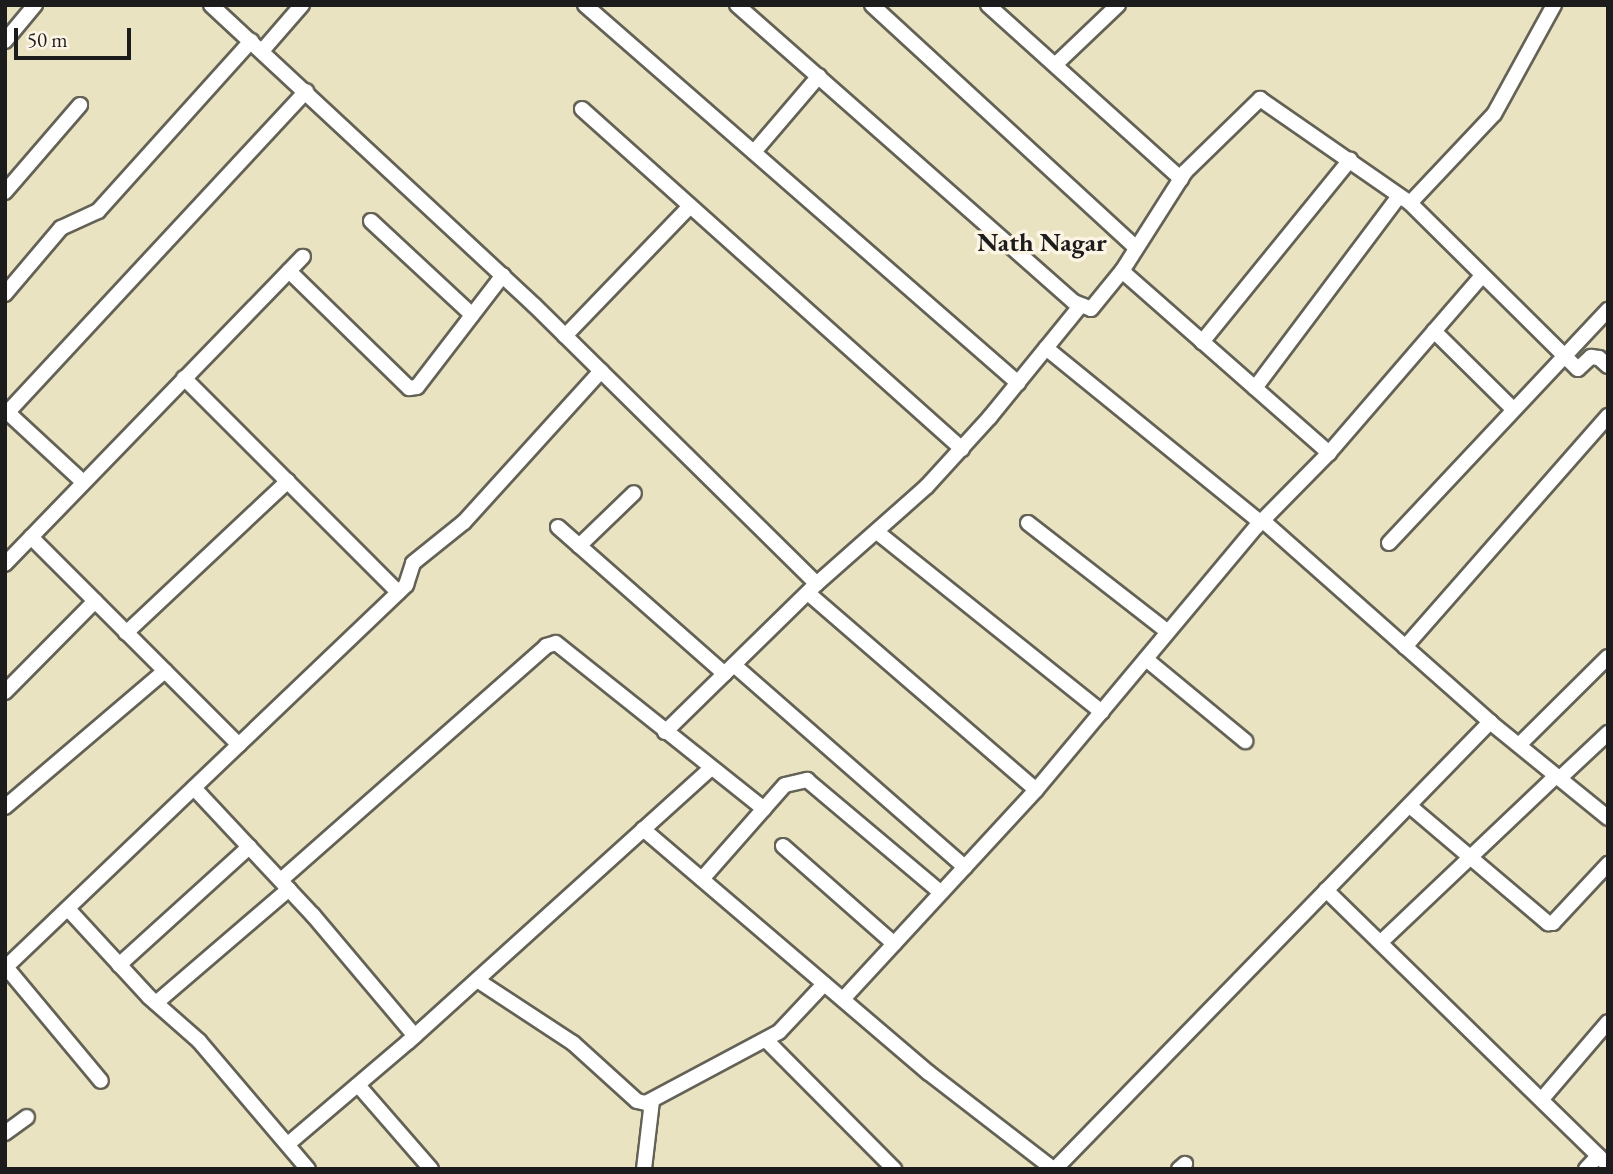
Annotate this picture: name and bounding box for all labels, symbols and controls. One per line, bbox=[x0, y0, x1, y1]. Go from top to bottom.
scale bar bbox=[18, 14, 135, 58]
text: 50 m bbox=[27, 26, 68, 53]
district label: Nath Nagar bbox=[977, 227, 1107, 259]

